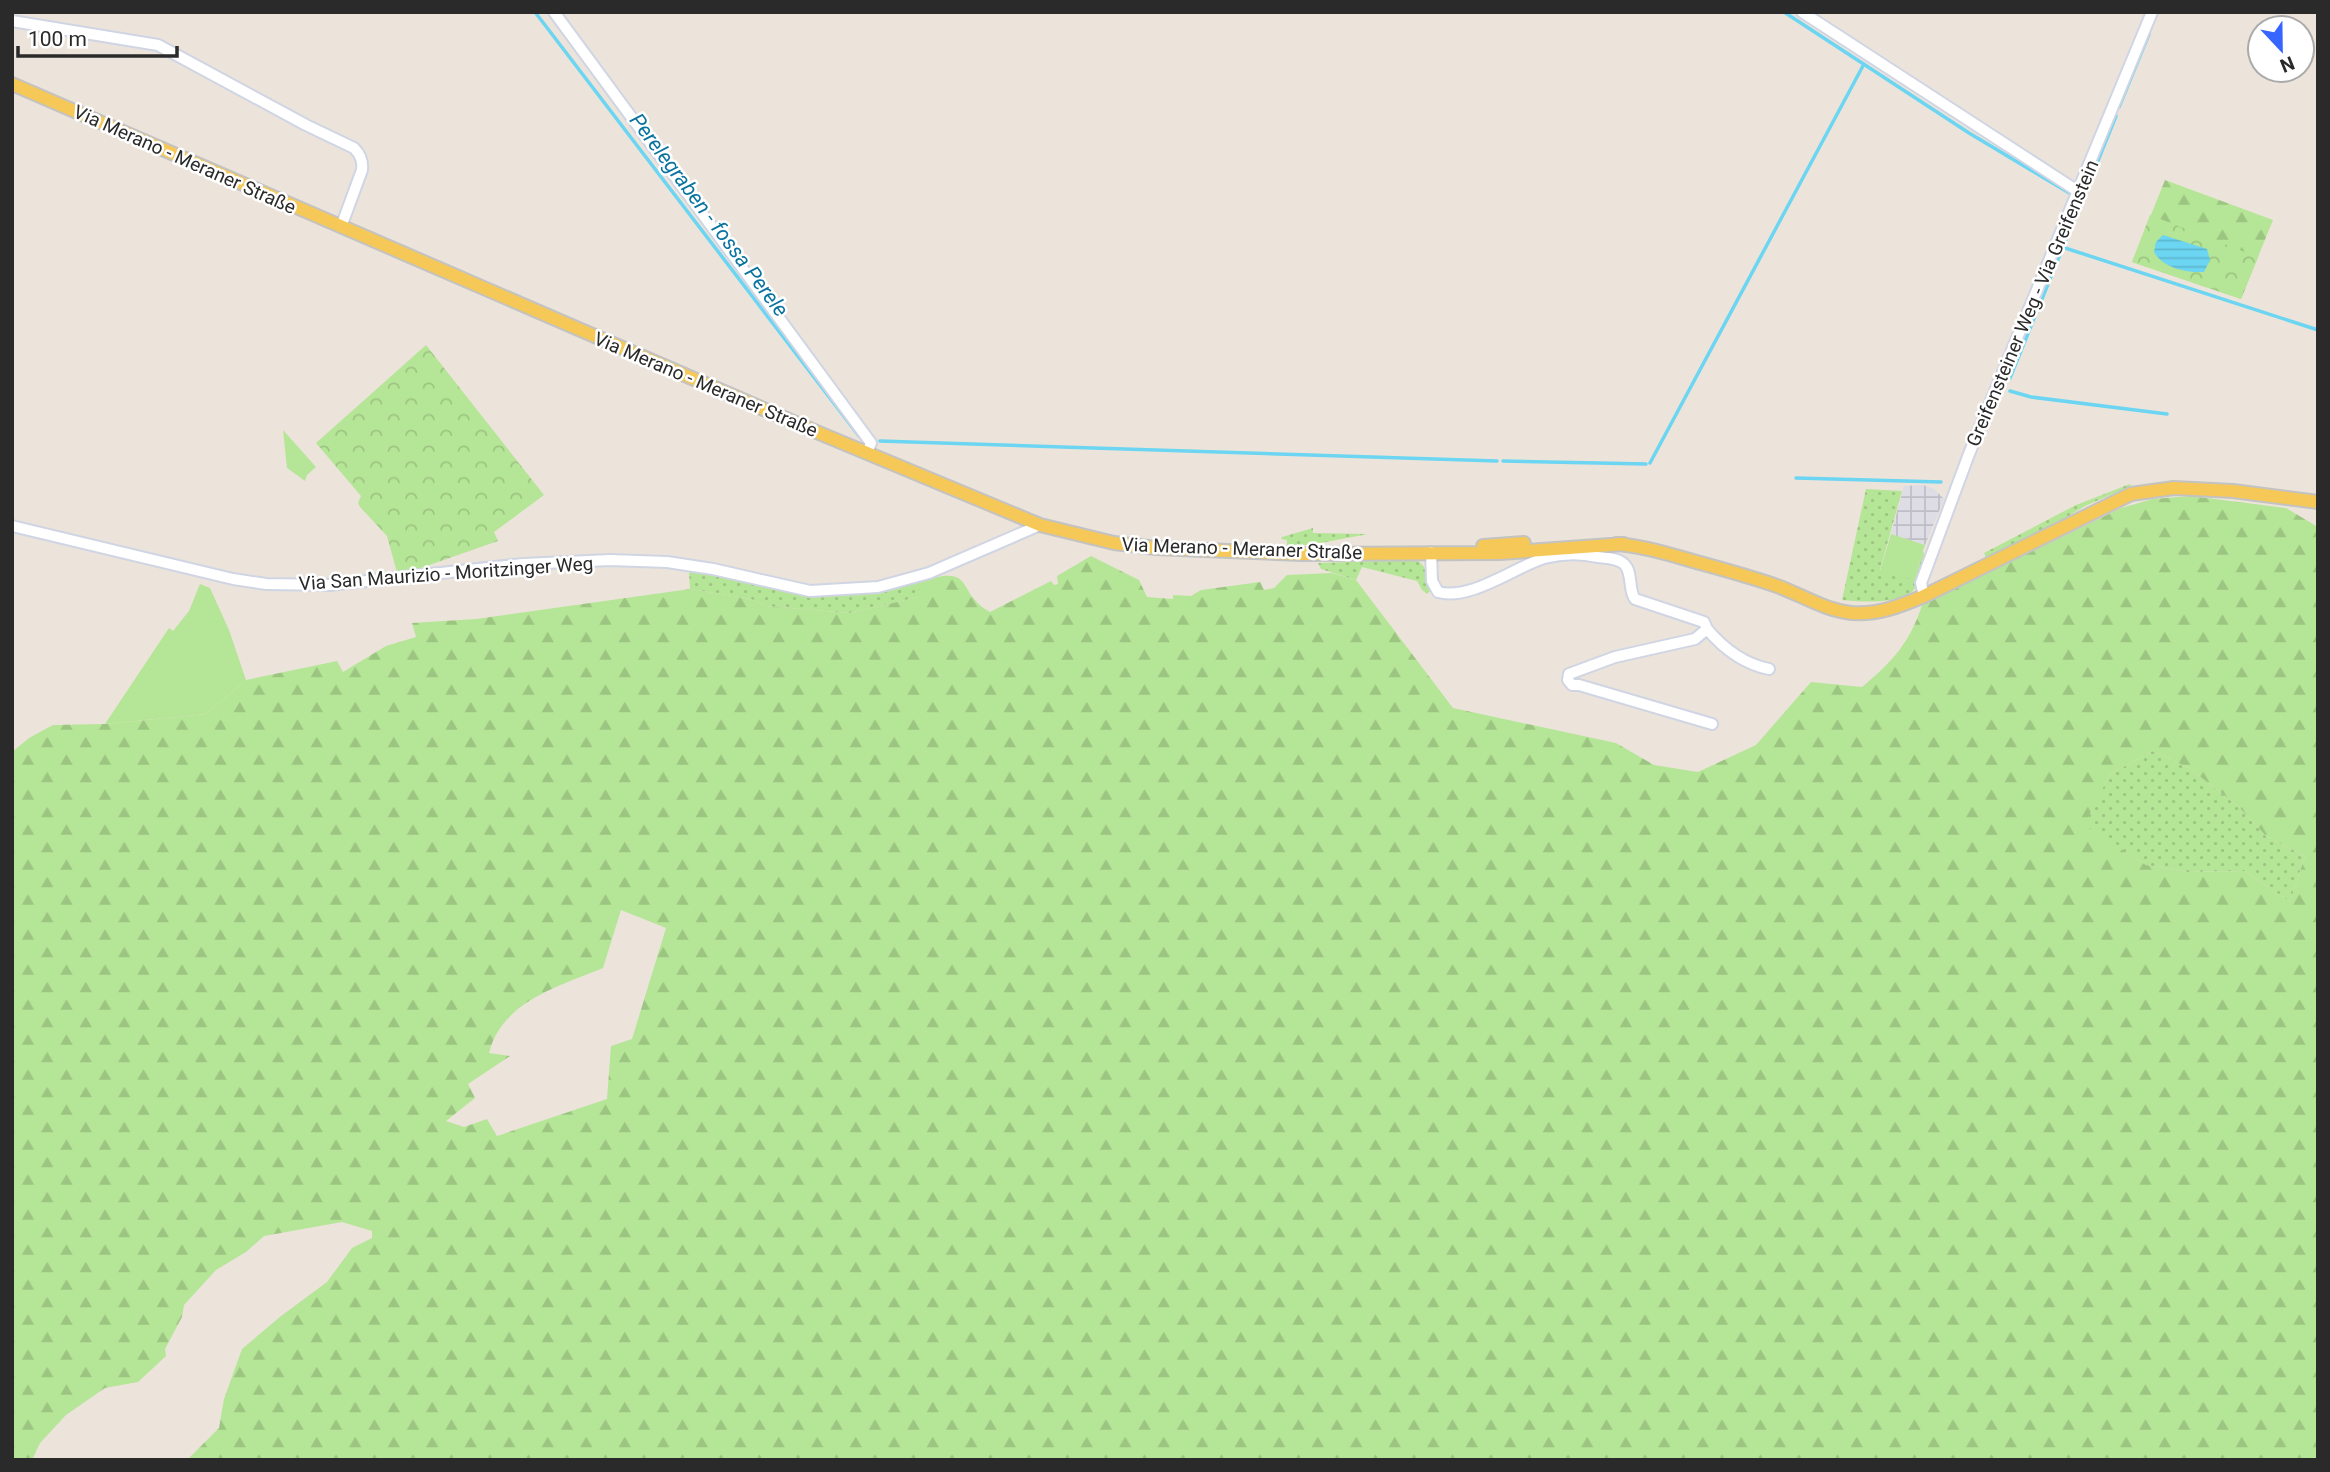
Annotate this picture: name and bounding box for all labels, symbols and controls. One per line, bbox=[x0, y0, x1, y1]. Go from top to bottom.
scale bar bbox=[18, 14, 177, 58]
north arrow bbox=[2246, 14, 2316, 84]
text: 100 m bbox=[28, 27, 87, 51]
text: N bbox=[2277, 51, 2298, 77]
street label: Via Merano - Meraner Straße bbox=[70, 100, 300, 219]
water label: Perelegraben - fossa Perele bbox=[625, 109, 793, 321]
street label: Greifensteiner Weg - Via Greifenstein bbox=[1961, 156, 2103, 450]
street label: Via Merano - Meraner Straße bbox=[590, 327, 821, 442]
street label: Via Merano - Meraner Straße bbox=[1121, 533, 1363, 564]
street label: Via San Maurizio - Moritzinger Weg bbox=[298, 552, 594, 595]

